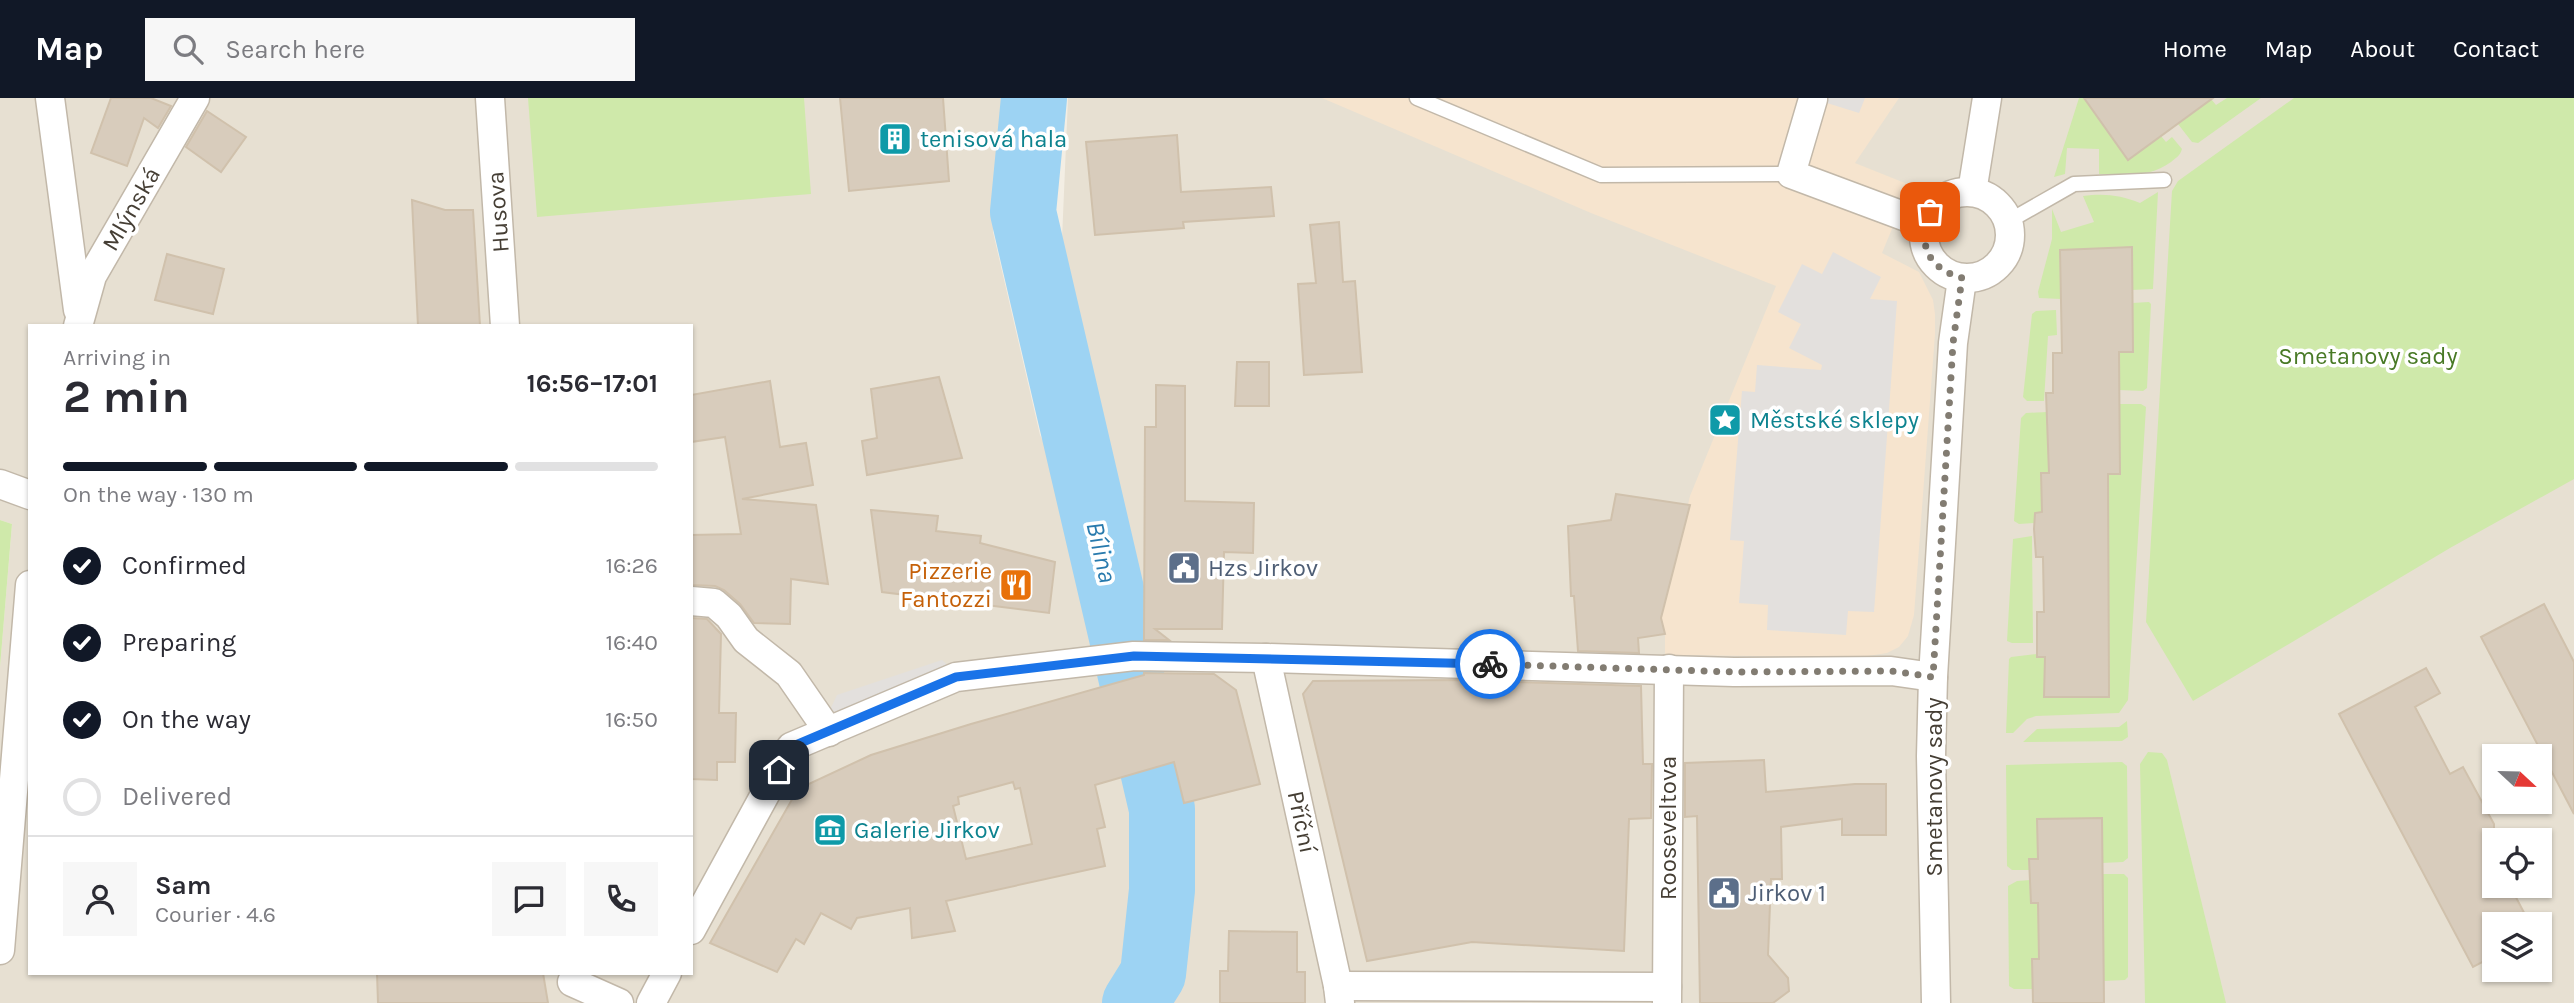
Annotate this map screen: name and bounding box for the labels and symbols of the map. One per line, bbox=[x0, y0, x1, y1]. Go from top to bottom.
building icon: tenisová hala bbox=[876, 120, 914, 158]
place label: tenisová hala bbox=[920, 125, 1067, 153]
street label: Mlýnská bbox=[96, 162, 166, 256]
street label: Husova bbox=[481, 170, 515, 254]
pin bbox=[1900, 182, 1960, 242]
park label: Smetanovy sady bbox=[2278, 342, 2458, 370]
place icon: Městské sklepy bbox=[1706, 401, 1744, 439]
place label: Městské sklepy bbox=[1750, 406, 1919, 434]
water label: Bílina bbox=[1079, 518, 1124, 586]
public building icon: Hzs Jirkov bbox=[1165, 549, 1203, 587]
place label: Hzs Jirkov bbox=[1208, 554, 1318, 582]
place label: Pizzerie Fantozzi bbox=[900, 557, 992, 613]
restaurant icon: Pizzerie Fantozzi bbox=[997, 566, 1035, 604]
courier bbox=[1455, 629, 1525, 699]
street label: Smetanovy sady bbox=[1920, 697, 1948, 877]
pin bbox=[749, 740, 809, 800]
north arrow bbox=[2482, 744, 2552, 814]
street label: Rooseveltova bbox=[1654, 756, 1682, 900]
street label: Příční bbox=[1282, 788, 1322, 857]
museum icon: Galerie Jirkov bbox=[811, 811, 849, 849]
place label: Galerie Jirkov bbox=[854, 816, 1000, 844]
public building icon: Jirkov 1 bbox=[1705, 874, 1743, 912]
place label: Jirkov 1 bbox=[1748, 879, 1826, 907]

